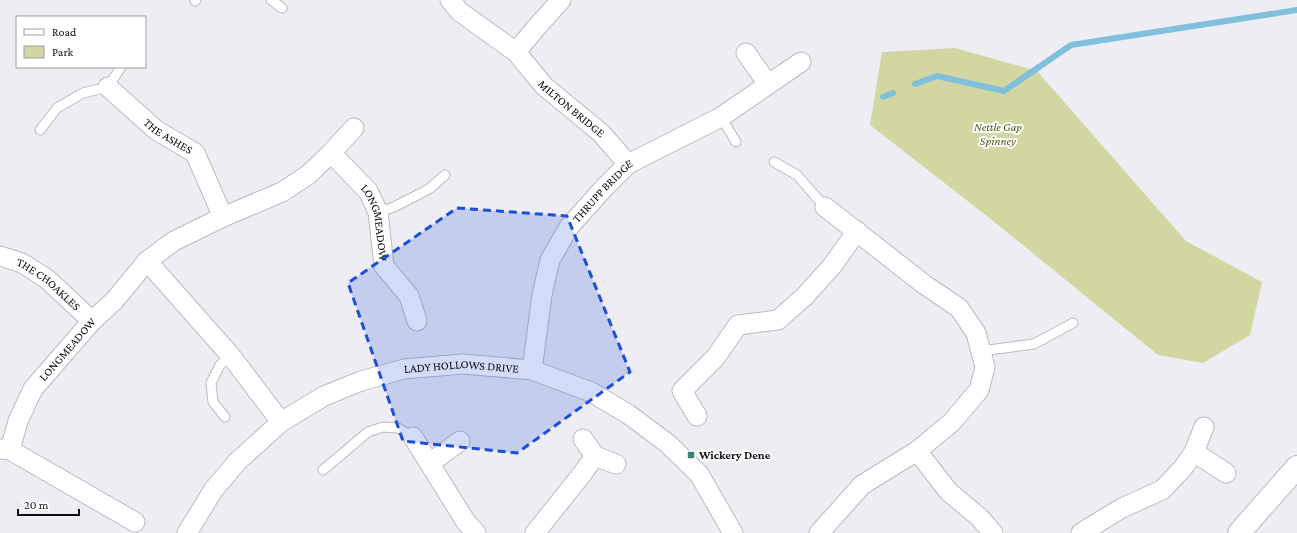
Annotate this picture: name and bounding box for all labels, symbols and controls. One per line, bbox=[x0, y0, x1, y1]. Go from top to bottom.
legend bbox=[16, 16, 146, 68]
text: Road bbox=[52, 25, 77, 39]
text: Park bbox=[52, 45, 74, 59]
street label: MILTON BRIDGE bbox=[535, 77, 608, 141]
street label: THE ASHES bbox=[141, 115, 195, 157]
park label: Nettle Gap Spinney bbox=[974, 120, 1022, 148]
street label: THRUPP BRIDGE bbox=[569, 156, 635, 225]
street label: LONGMEADOW bbox=[358, 181, 390, 262]
street label: THE CHOAKLES bbox=[15, 255, 84, 314]
street label: LONGMEADOW bbox=[36, 315, 99, 384]
street label: LADY HOLLOWS DRIVE bbox=[403, 357, 520, 376]
place label: Wickery Dene bbox=[698, 448, 771, 462]
marker: Wickery Dene bbox=[686, 450, 696, 460]
scale bar bbox=[18, 491, 79, 517]
text: 20 m bbox=[24, 498, 49, 512]

